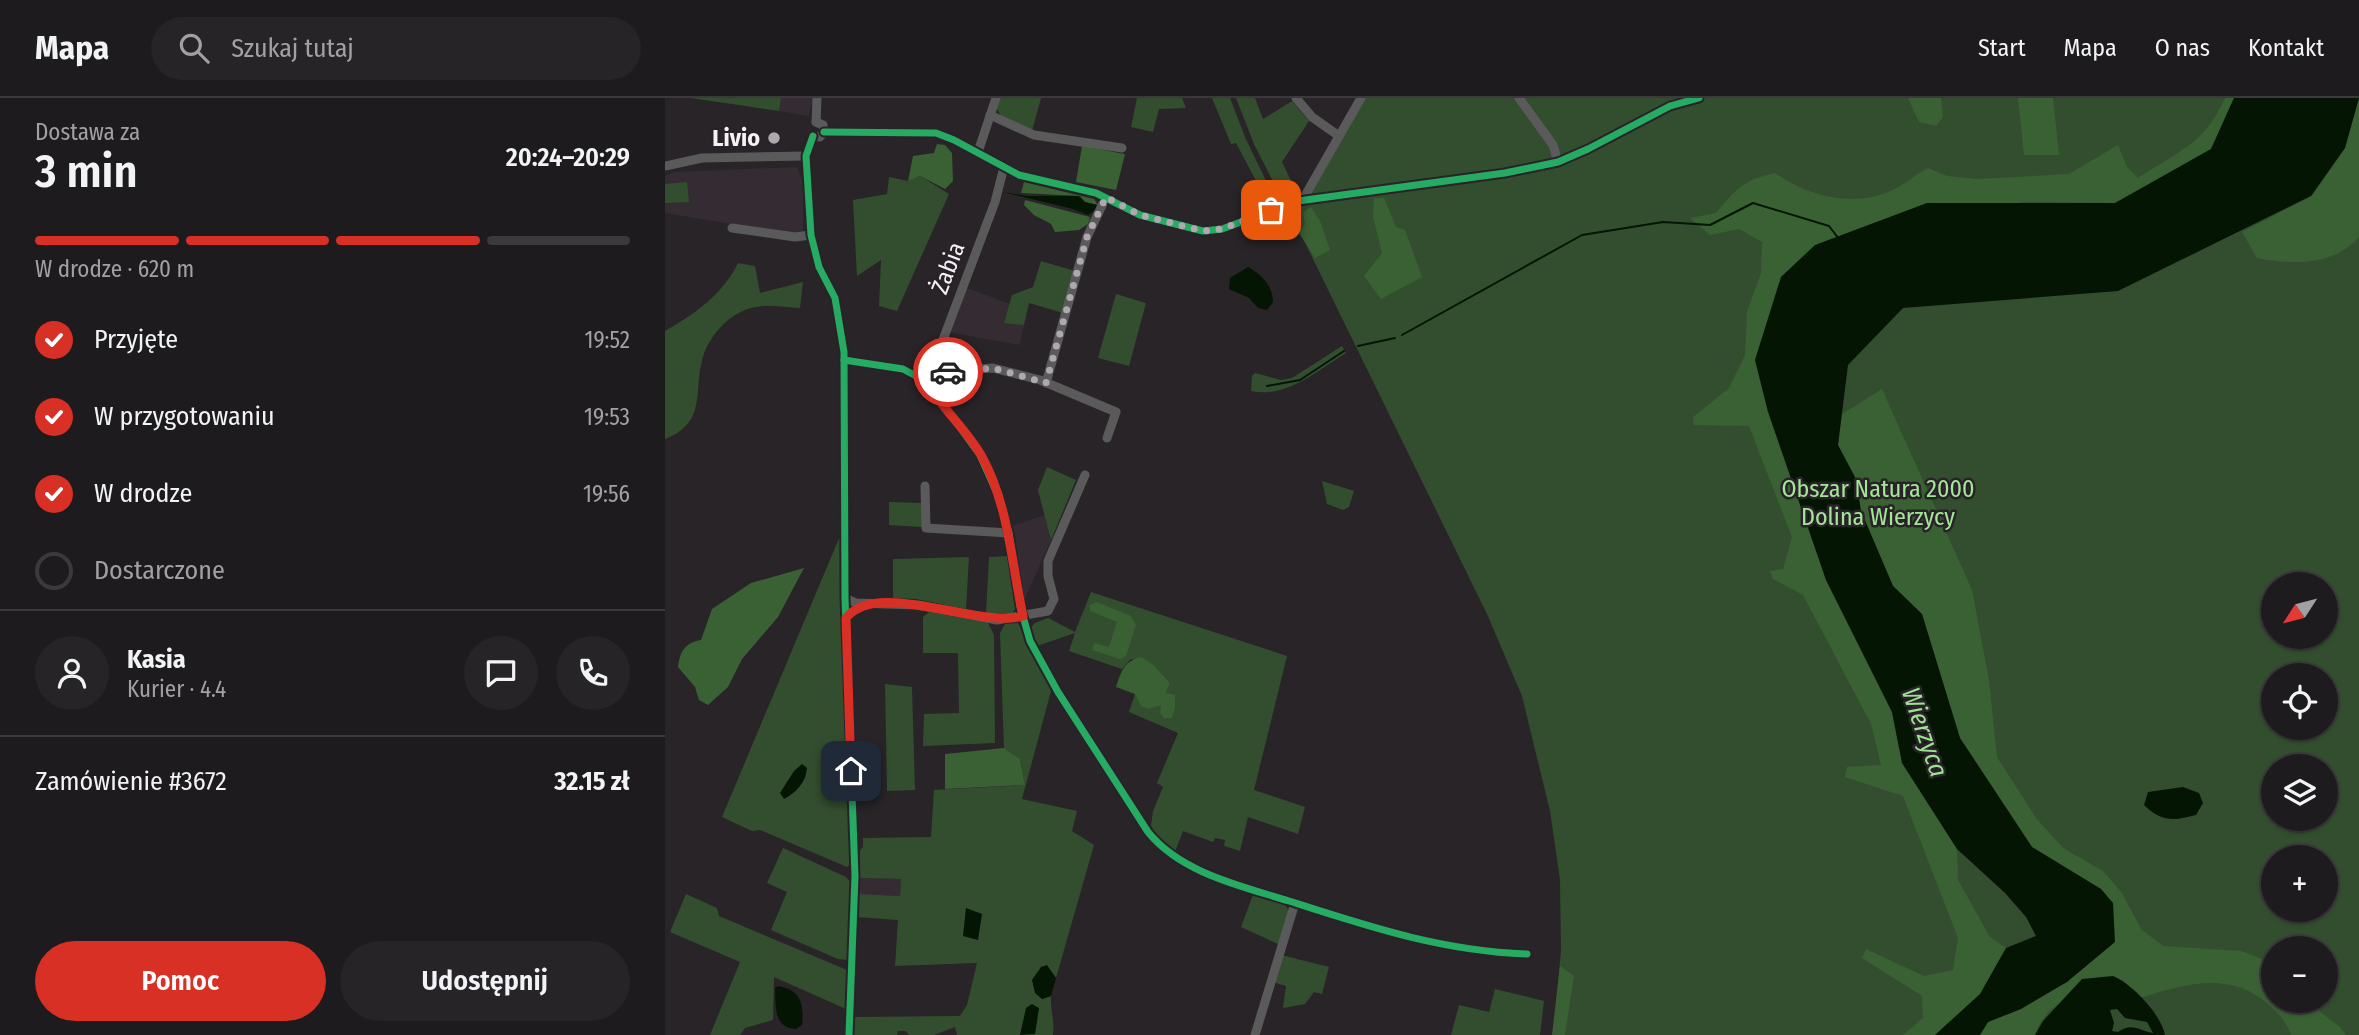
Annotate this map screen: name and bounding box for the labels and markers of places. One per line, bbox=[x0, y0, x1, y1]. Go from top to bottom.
place label: Livio bbox=[712, 124, 760, 152]
marker: Livio bbox=[766, 130, 782, 146]
pin bbox=[1241, 180, 1301, 240]
pin bbox=[821, 741, 881, 801]

